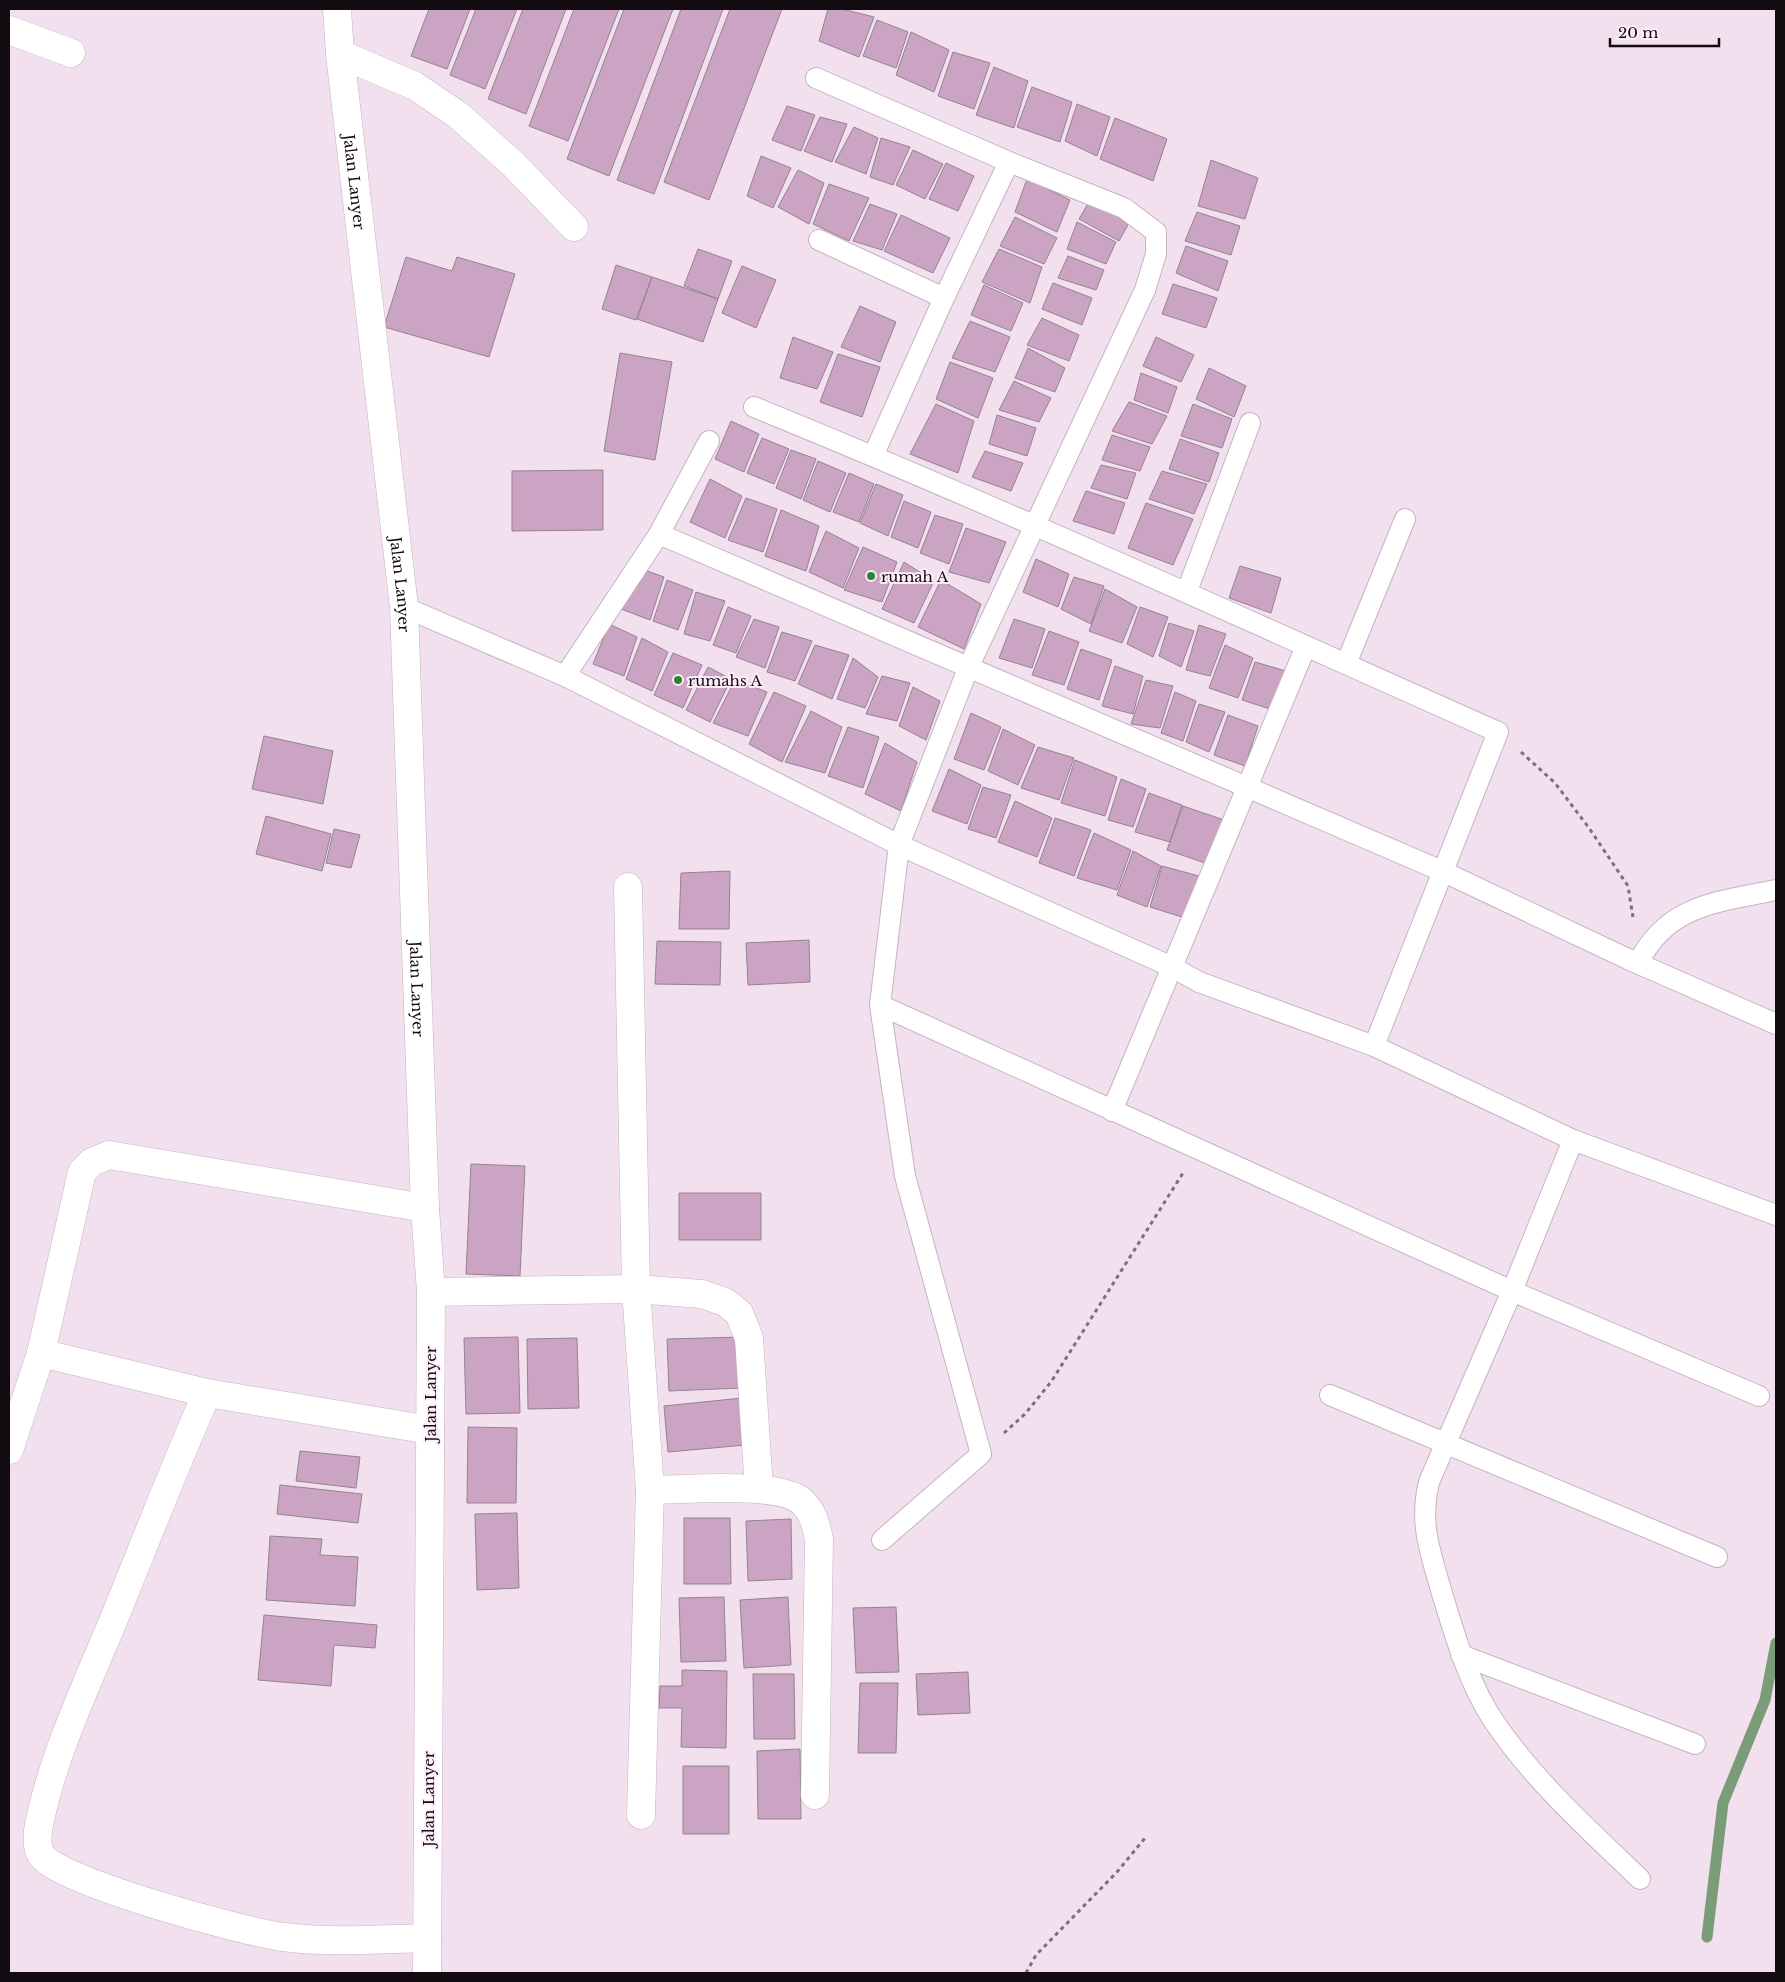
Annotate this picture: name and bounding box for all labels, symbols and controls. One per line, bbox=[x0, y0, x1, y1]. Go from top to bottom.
scale bar bbox=[1610, 15, 1719, 47]
text: 20 m bbox=[1618, 23, 1658, 42]
street label: Jalan Lanyer bbox=[340, 131, 370, 232]
street label: Jalan Lanyer bbox=[386, 534, 414, 633]
place label: rumah A bbox=[881, 567, 949, 586]
marker: rumah A bbox=[865, 570, 877, 582]
place label: rumahs A bbox=[688, 671, 762, 690]
marker: rumahs A bbox=[672, 674, 684, 686]
street label: Jalan Lanyer bbox=[406, 939, 429, 1038]
street label: Jalan Lanyer bbox=[421, 1345, 440, 1444]
street label: Jalan Lanyer bbox=[419, 1750, 438, 1849]

